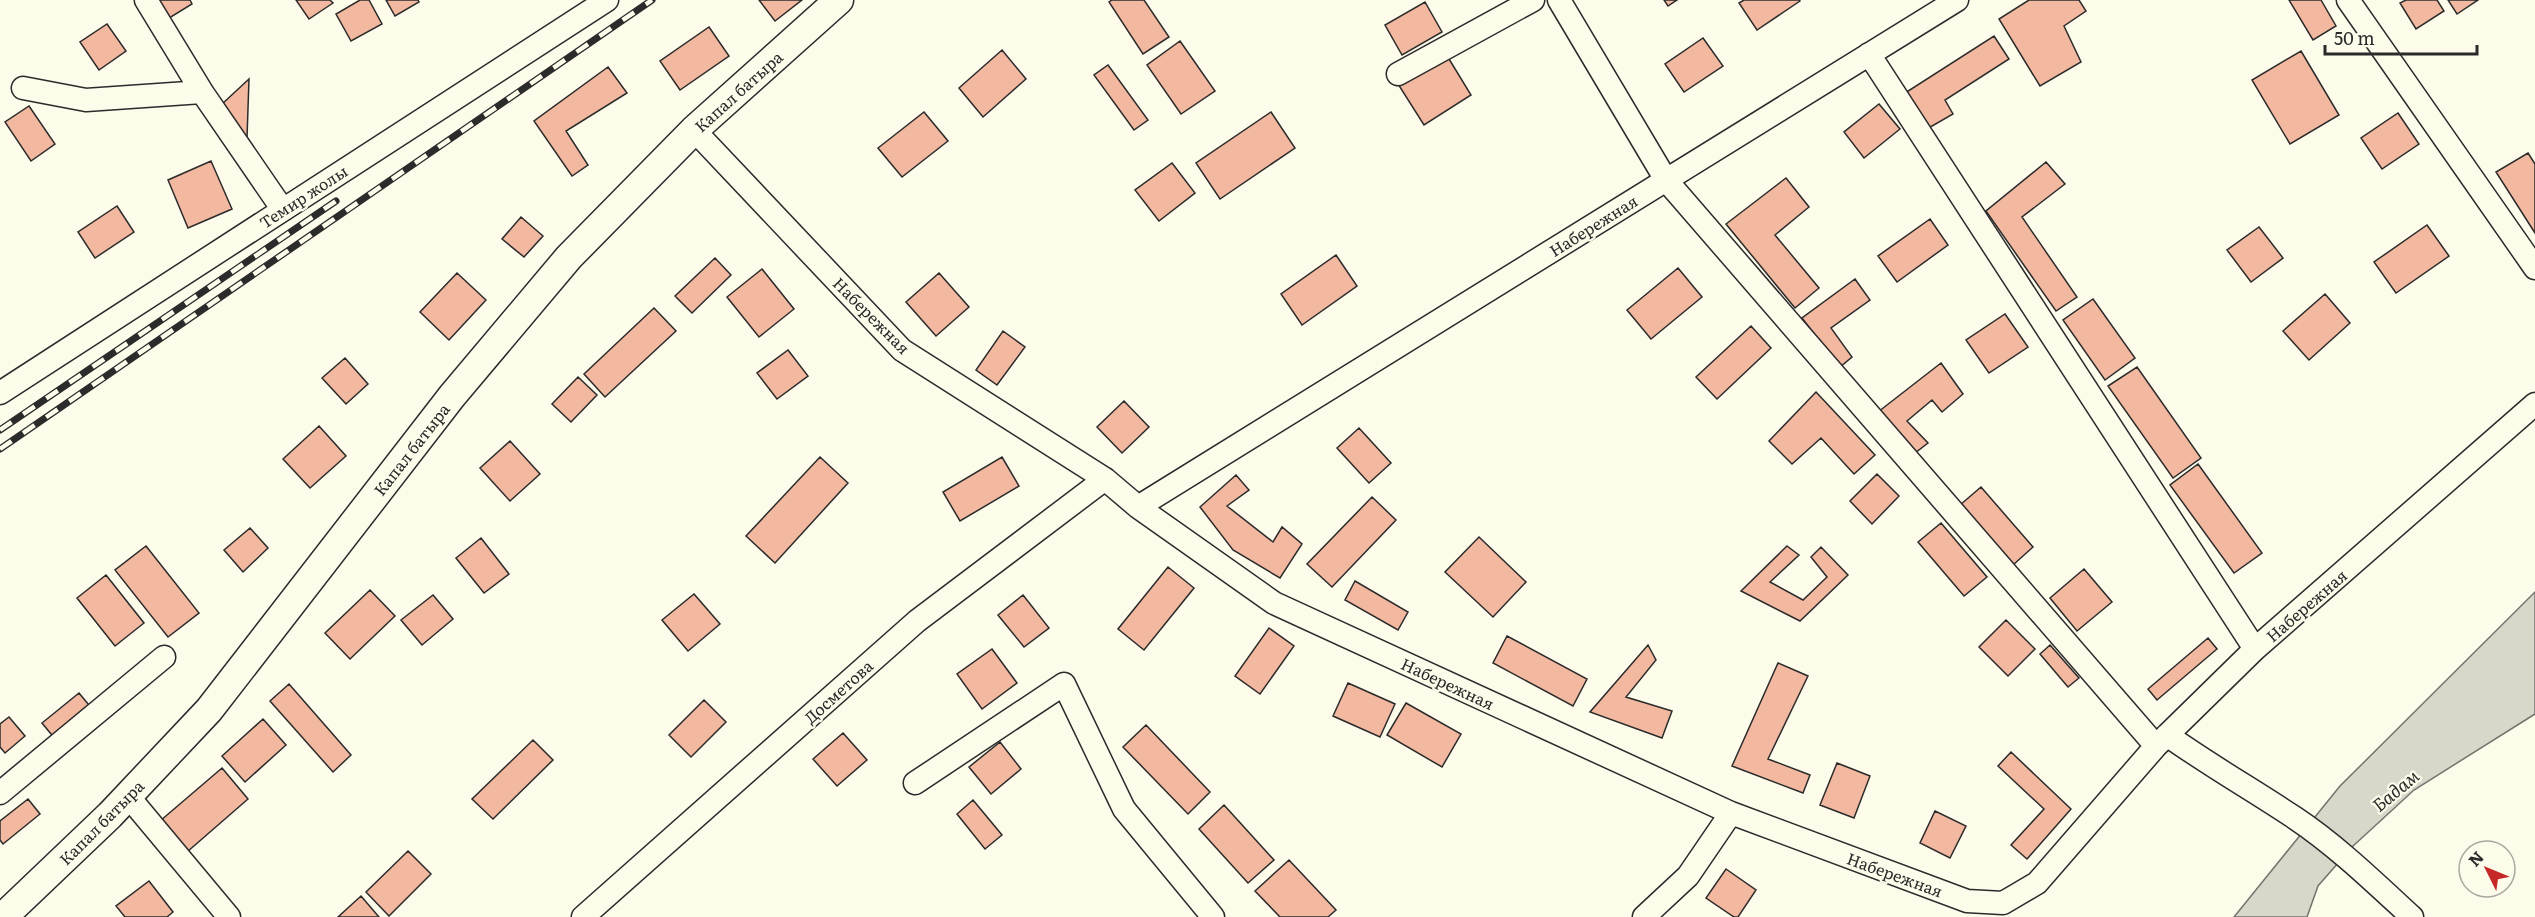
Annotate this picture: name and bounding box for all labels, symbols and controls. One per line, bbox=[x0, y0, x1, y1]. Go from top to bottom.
scale bar bbox=[2325, 18, 2476, 56]
text: 50 m bbox=[2334, 24, 2375, 51]
street label: Капал батыра bbox=[689, 45, 788, 137]
street label: Темир жолы bbox=[254, 158, 352, 234]
street label: Набережная bbox=[1544, 188, 1642, 262]
street label: Набережная bbox=[828, 271, 916, 359]
street label: Капал батыра bbox=[367, 397, 455, 500]
street label: Набережная bbox=[2260, 563, 2352, 647]
street label: Набережная bbox=[1397, 651, 1499, 715]
street label: Досметова bbox=[798, 653, 878, 729]
water label: Бадам bbox=[2366, 762, 2424, 818]
street label: Капал батыра bbox=[53, 774, 149, 870]
north arrow bbox=[2457, 839, 2517, 899]
text: N bbox=[2462, 845, 2489, 871]
street label: Набережная bbox=[1844, 846, 1946, 902]

